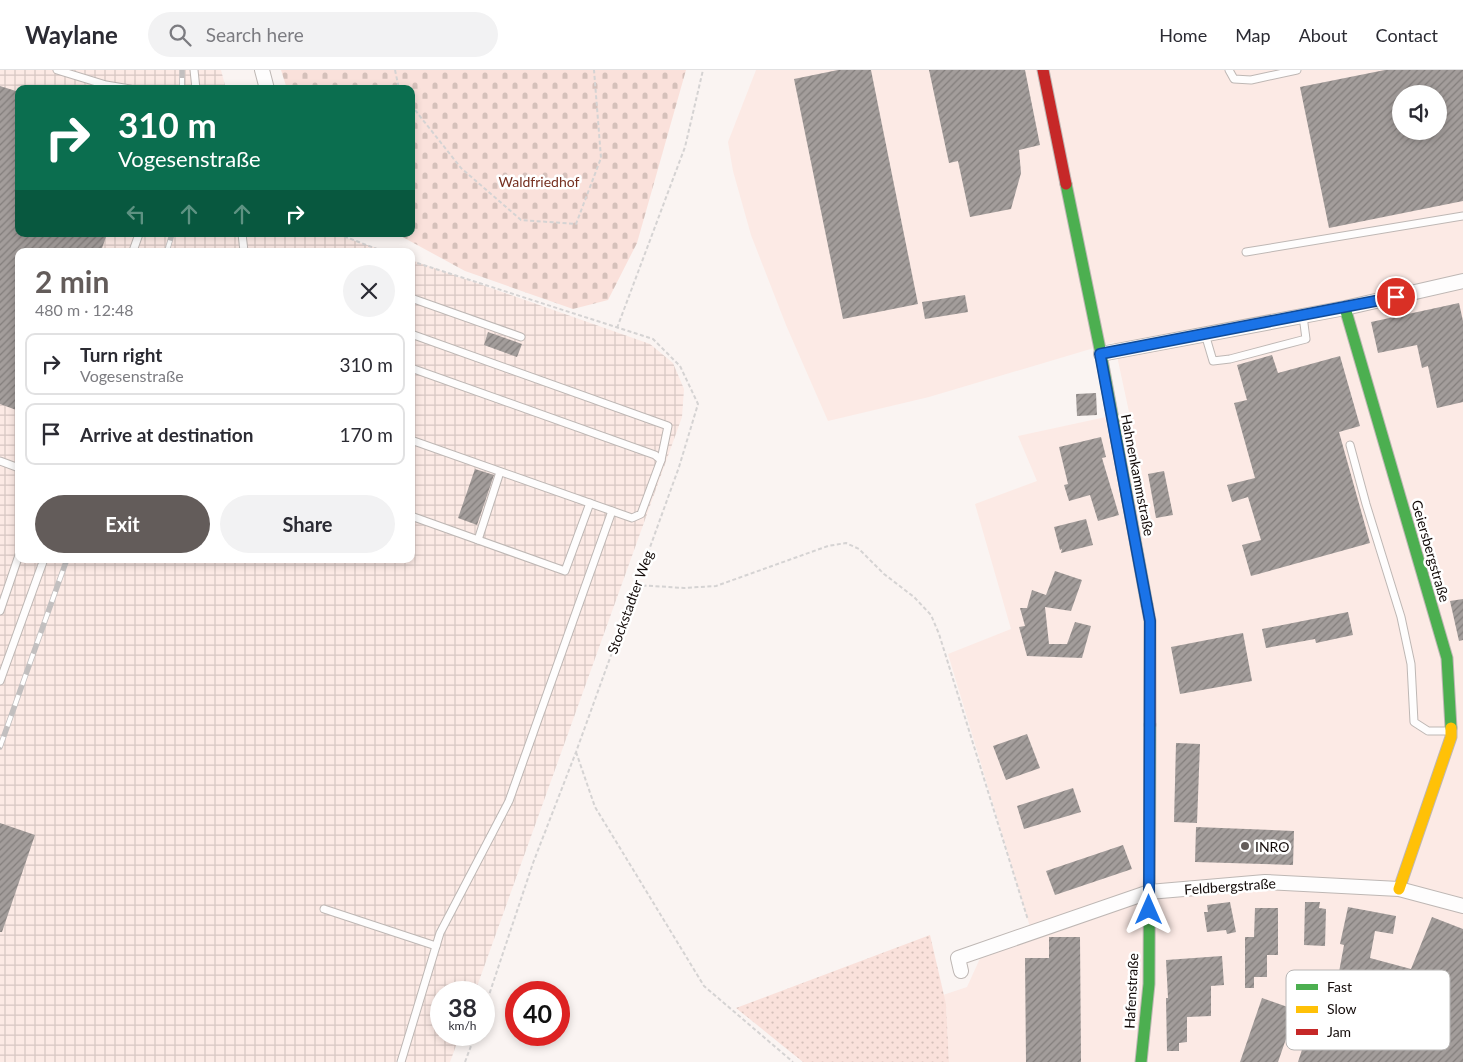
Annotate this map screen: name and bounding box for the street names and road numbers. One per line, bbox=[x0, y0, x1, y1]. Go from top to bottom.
street label: Hahnenkammstraße bbox=[1118, 413, 1158, 537]
street label: Geiersbergstraße bbox=[1408, 498, 1454, 604]
street label: Stockstadter Weg bbox=[603, 548, 657, 656]
street label: Feldbergstraße bbox=[1184, 874, 1276, 898]
street label: Hafenstraße bbox=[1121, 953, 1141, 1029]

